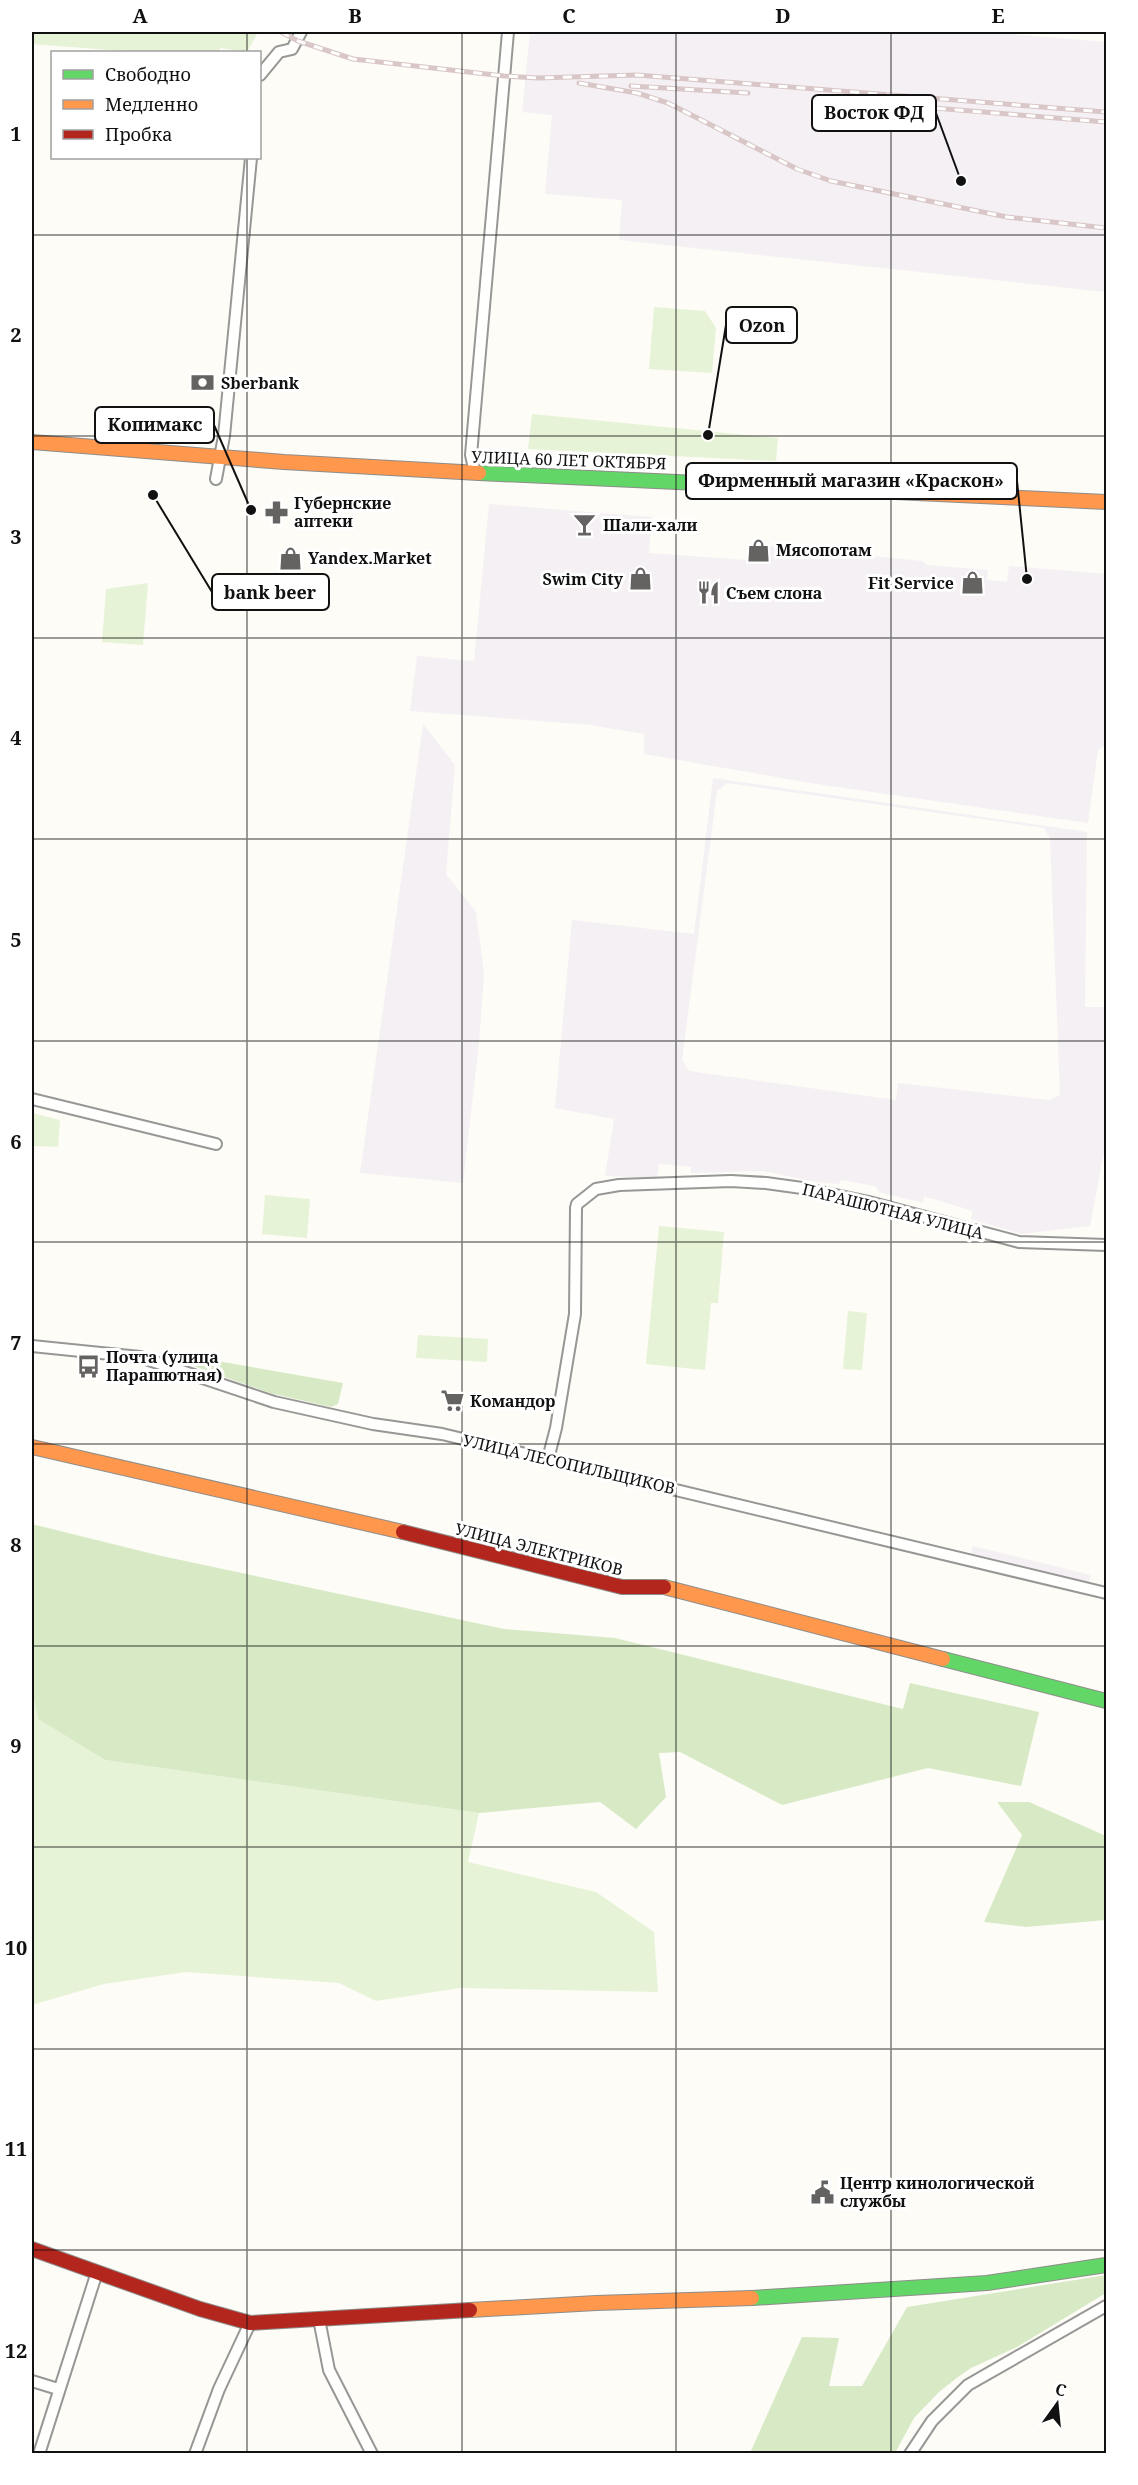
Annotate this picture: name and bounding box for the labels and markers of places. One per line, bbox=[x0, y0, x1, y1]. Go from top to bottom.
callout: Восток ФД bbox=[812, 95, 936, 131]
callout: Ozon bbox=[726, 307, 797, 343]
bank icon: Sberbank bbox=[190, 370, 216, 396]
place label: Sberbank bbox=[221, 372, 300, 394]
callout: Копимакс bbox=[95, 407, 214, 443]
callout: Фирменный магазин «Краскон» bbox=[686, 463, 1017, 499]
place label: Губернские аптеки bbox=[294, 492, 391, 532]
pharmacy icon: Губернские аптеки bbox=[263, 499, 289, 525]
bar icon: Шали-хали bbox=[572, 512, 598, 538]
place label: Шали-хали bbox=[603, 514, 697, 536]
shop icon: Мясопотам bbox=[745, 537, 771, 563]
place label: Мясопотам bbox=[776, 539, 872, 561]
shop icon: Yandex.Market bbox=[277, 545, 303, 571]
place label: Yandex.Market bbox=[308, 547, 432, 569]
shop icon: Swim City bbox=[628, 566, 654, 592]
place label: Swim City bbox=[543, 568, 624, 590]
shop icon: Fit Service bbox=[959, 570, 985, 596]
place label: Fit Service bbox=[868, 572, 954, 594]
callout: bank beer bbox=[212, 574, 329, 610]
restaurant icon: Съем слона bbox=[695, 580, 721, 606]
place label: Съем слона bbox=[726, 582, 822, 604]
place label: Почта (улица Парашютная) bbox=[106, 1346, 222, 1386]
bus stop icon: Почта (улица Парашютная) bbox=[75, 1353, 101, 1379]
supermarket icon: Командор bbox=[439, 1388, 465, 1414]
place label: Командор bbox=[470, 1390, 555, 1412]
place label: Центр кинологической службы bbox=[840, 2172, 1035, 2212]
public building icon: Центр кинологической службы bbox=[809, 2179, 835, 2205]

